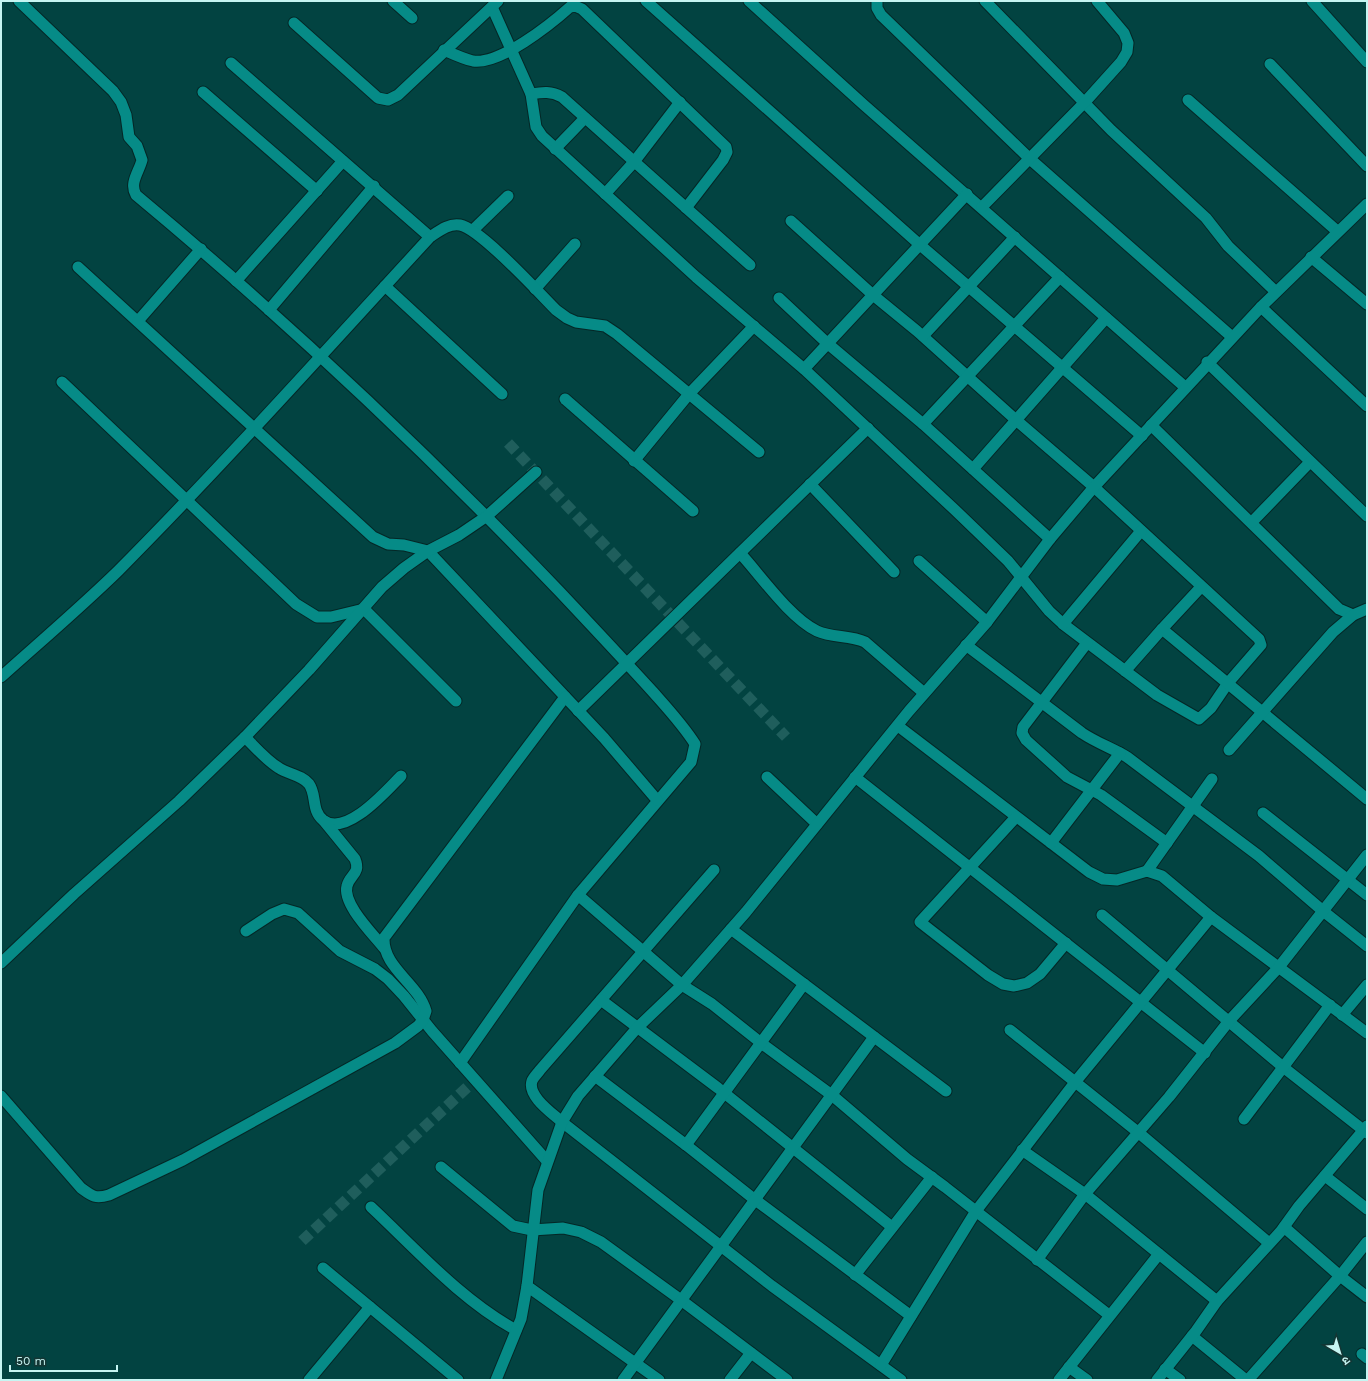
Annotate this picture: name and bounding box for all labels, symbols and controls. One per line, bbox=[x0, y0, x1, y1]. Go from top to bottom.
north arrow bbox=[1320, 1333, 1360, 1373]
scale bar bbox=[10, 1347, 117, 1373]
text: उ bbox=[1339, 1353, 1352, 1368]
text: 50 m bbox=[16, 1354, 46, 1368]

